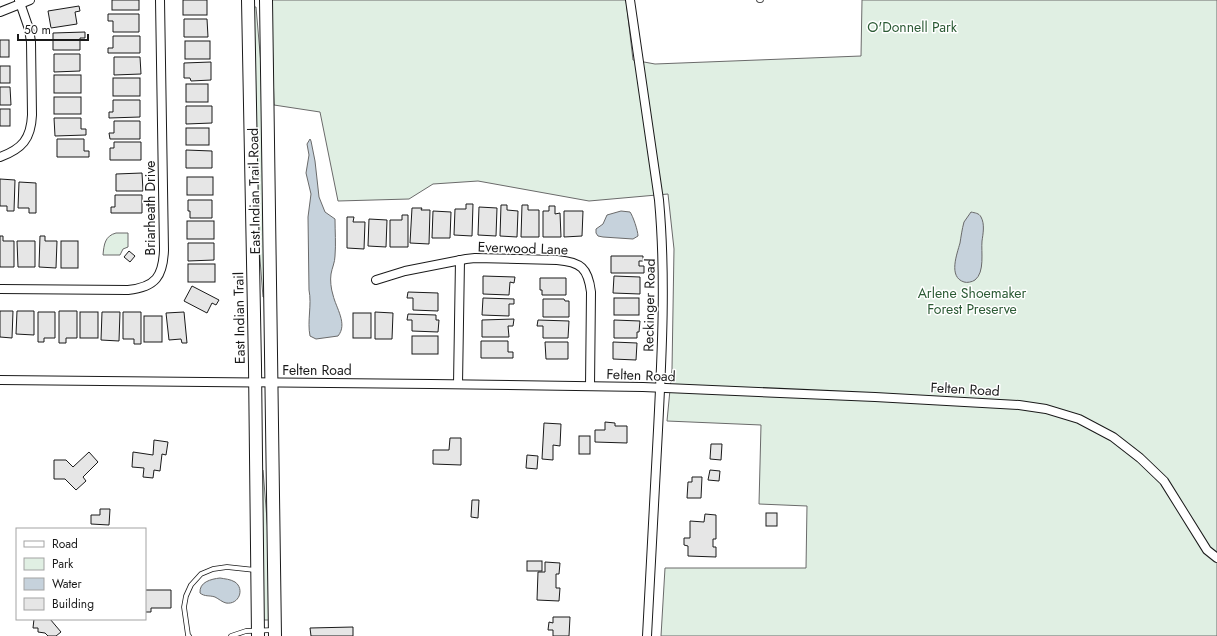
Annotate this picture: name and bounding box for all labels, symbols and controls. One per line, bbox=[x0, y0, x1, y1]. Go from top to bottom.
scale bar bbox=[18, 16, 88, 42]
park label: O'Donnell Park bbox=[867, 17, 958, 37]
text: 50 m bbox=[24, 21, 51, 39]
street label: East Indian Trail Road bbox=[243, 128, 265, 254]
street label: Briarheath Drive bbox=[140, 160, 160, 256]
street label: Everwood Lane bbox=[477, 236, 569, 260]
street label: Reckinger Road bbox=[638, 258, 660, 352]
street label: East Indian Trail bbox=[228, 272, 250, 364]
park label: Arlene Shoemaker Forest Preserve bbox=[918, 283, 1027, 319]
street label: Felten Road bbox=[282, 360, 352, 380]
street label: Felten Road bbox=[606, 364, 676, 386]
street label: Felten Road bbox=[930, 377, 1000, 401]
legend bbox=[16, 528, 146, 620]
text: Road bbox=[52, 535, 78, 553]
text: Park bbox=[52, 555, 74, 573]
text: Water bbox=[52, 575, 83, 593]
text: Building bbox=[52, 595, 94, 613]

